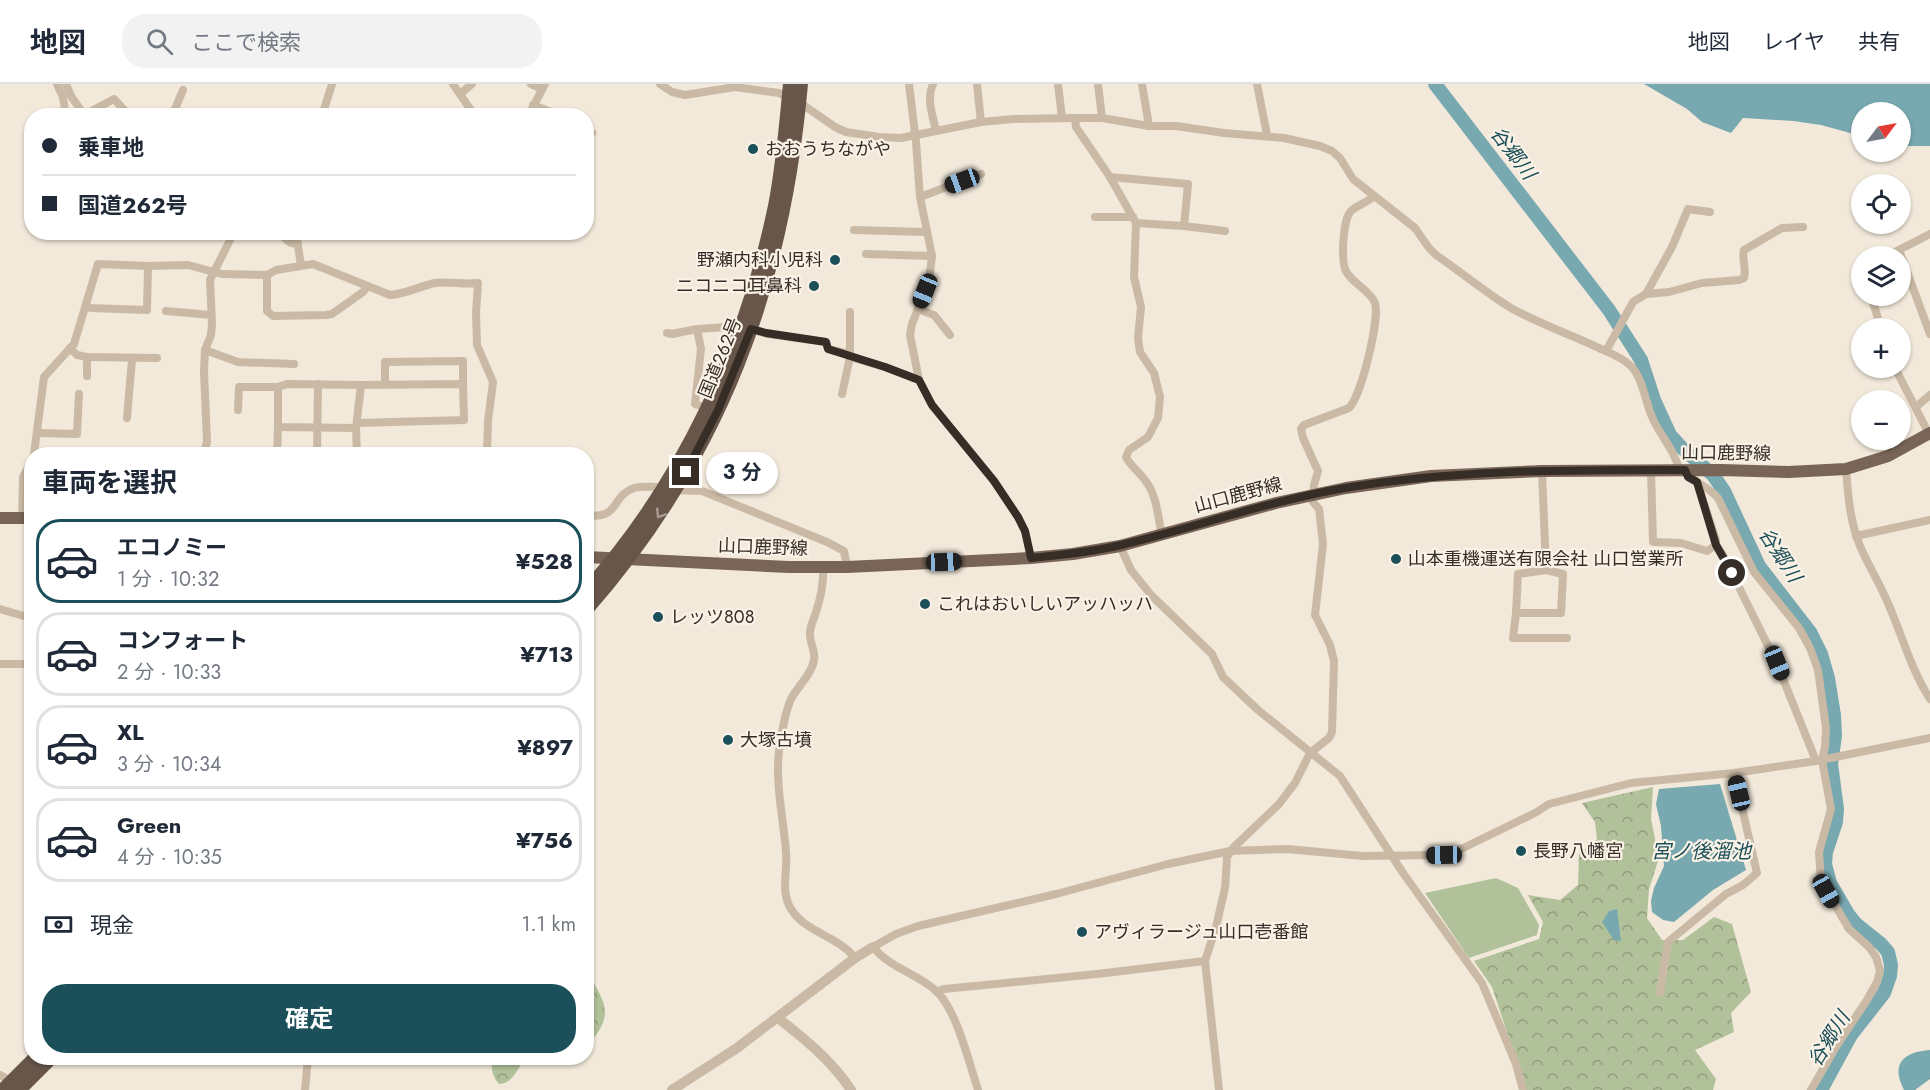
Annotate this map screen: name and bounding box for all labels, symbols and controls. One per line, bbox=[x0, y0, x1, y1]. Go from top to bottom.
search box bbox=[122, 14, 542, 68]
text: 地図 bbox=[30, 22, 86, 63]
icon: search bbox=[143, 25, 176, 58]
text: ここで検索 bbox=[191, 26, 301, 58]
text: 地図 bbox=[1688, 27, 1730, 57]
text: レイヤ bbox=[1763, 27, 1825, 57]
text: 共有 bbox=[1858, 27, 1900, 57]
north arrow bbox=[1851, 102, 1911, 162]
map controls bbox=[1851, 102, 1911, 450]
water label: 谷郷川 bbox=[1483, 120, 1544, 187]
text: 乗車地 bbox=[78, 131, 144, 163]
place label: おおうちながや bbox=[765, 136, 891, 162]
marker: おおうちながや bbox=[746, 142, 760, 156]
car bbox=[942, 166, 982, 196]
button: locate bbox=[1851, 174, 1911, 234]
text: 国道262号 bbox=[78, 189, 188, 221]
button: layers bbox=[1851, 246, 1911, 306]
place label: 野瀬内科小児科 bbox=[697, 247, 823, 273]
marker: 野瀬内科小児科 bbox=[828, 253, 842, 267]
car bbox=[910, 271, 940, 311]
place label: ニコニコ耳鼻科 bbox=[676, 273, 802, 299]
marker: ニコニコ耳鼻科 bbox=[807, 279, 821, 293]
street label: 国道262号 bbox=[692, 314, 748, 402]
button: + bbox=[1851, 318, 1911, 378]
button: − bbox=[1851, 390, 1911, 450]
street label: 山口鹿野線 bbox=[1681, 439, 1771, 467]
callout: 3 分 bbox=[707, 451, 779, 493]
route end bbox=[672, 458, 699, 485]
text: 3 分 bbox=[723, 458, 761, 487]
text: 車両を選択 bbox=[42, 463, 177, 502]
street label: 山口鹿野線 bbox=[1191, 471, 1285, 519]
one-way arrow bbox=[656, 507, 667, 518]
water label: 谷郷川 bbox=[1752, 522, 1810, 590]
text: エコノミー bbox=[117, 531, 227, 563]
street label: 山口鹿野線 bbox=[718, 532, 808, 562]
icon: car bbox=[45, 534, 99, 588]
text: ¥528 bbox=[516, 545, 573, 577]
place label: 山本重機運送有限会社 山口営業所 bbox=[1408, 546, 1683, 572]
car bbox=[926, 552, 962, 572]
marker: 山本重機運送有限会社 山口営業所 bbox=[1389, 552, 1403, 566]
route start bbox=[1718, 559, 1745, 586]
text: 1 分 · 10:32 bbox=[117, 565, 219, 594]
place label: これはおいしいアッハッハ bbox=[937, 591, 1153, 617]
marker: これはおいしいアッハッハ bbox=[918, 597, 932, 611]
place label: レッツ808 bbox=[670, 604, 754, 630]
marker: レッツ808 bbox=[651, 610, 665, 624]
text: コンフォート bbox=[117, 624, 248, 656]
icon: car bbox=[45, 627, 99, 681]
text: ¥713 bbox=[520, 638, 573, 670]
car bbox=[1762, 643, 1792, 683]
text: 2 分 · 10:33 bbox=[117, 658, 221, 687]
text: XL bbox=[117, 716, 144, 748]
icon: car bbox=[45, 720, 99, 774]
place label: 大塚古墳 bbox=[740, 727, 812, 753]
text: ¥897 bbox=[517, 731, 573, 763]
marker: 大塚古墳 bbox=[721, 733, 735, 747]
text: 3 分 · 10:34 bbox=[117, 750, 222, 779]
car bbox=[1726, 773, 1752, 813]
text: Green bbox=[117, 809, 181, 841]
icon: car bbox=[45, 813, 99, 867]
text: ¥756 bbox=[516, 824, 573, 856]
water label: 宮ノ後溜池 bbox=[1651, 837, 1753, 866]
place label: 長野八幡宮 bbox=[1533, 838, 1623, 864]
text: 4 分 · 10:35 bbox=[117, 843, 222, 872]
marker: 長野八幡宮 bbox=[1514, 844, 1528, 858]
car bbox=[1426, 846, 1462, 864]
car bbox=[1809, 871, 1843, 911]
icon: cash bbox=[42, 908, 75, 941]
text: 現金 bbox=[90, 909, 134, 941]
text: 1.1 km bbox=[522, 910, 576, 939]
place label: アヴィラージュ山口壱番館 bbox=[1094, 919, 1308, 945]
marker: アヴィラージュ山口壱番館 bbox=[1075, 925, 1089, 939]
button: 確定 bbox=[42, 984, 576, 1053]
water label: 谷郷川 bbox=[1801, 1004, 1858, 1072]

